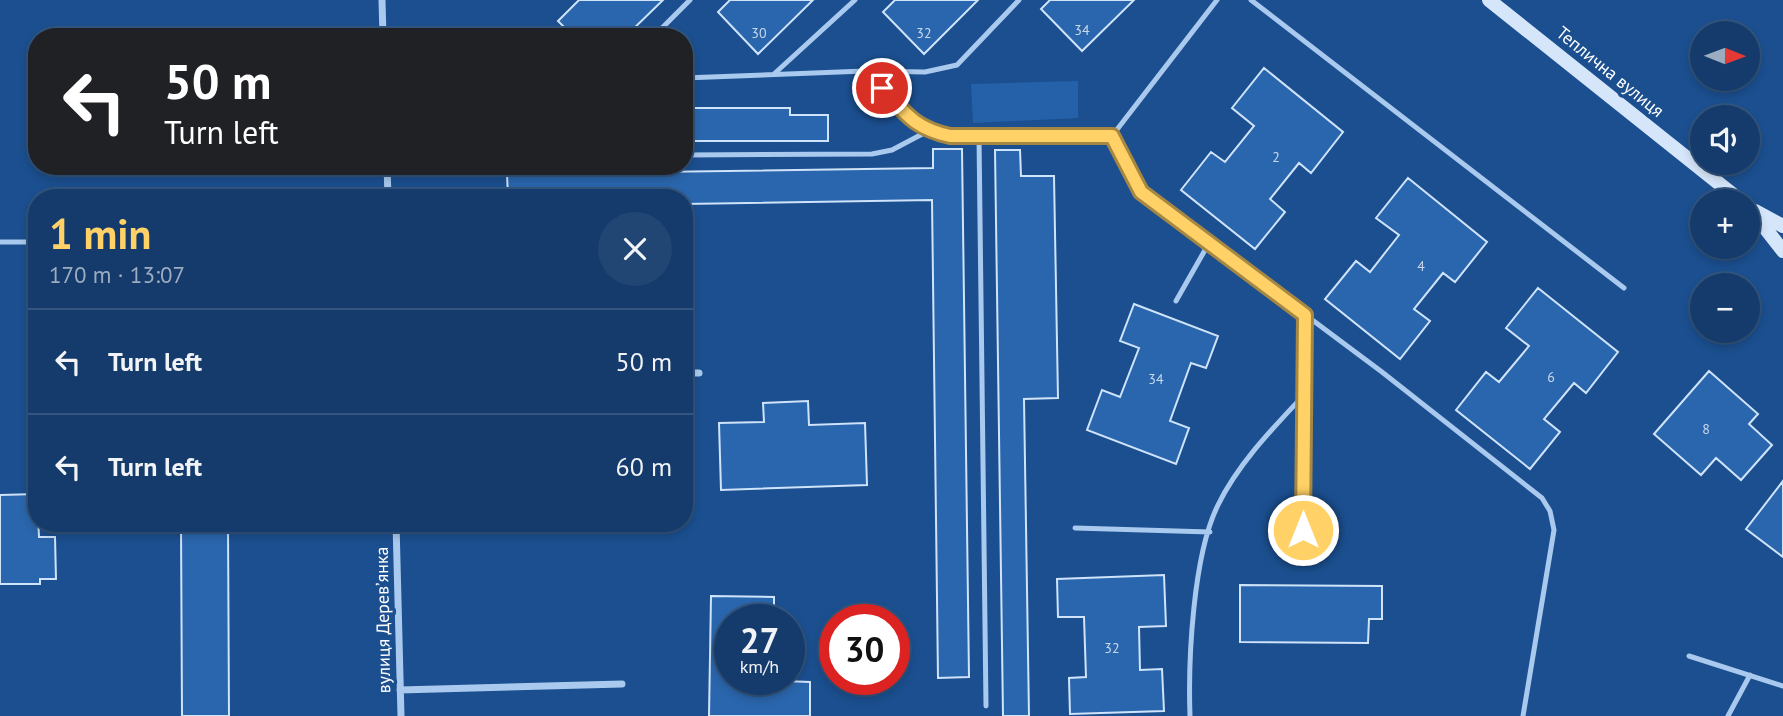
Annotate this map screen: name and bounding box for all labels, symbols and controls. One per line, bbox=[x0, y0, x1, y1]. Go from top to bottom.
house number: 34 bbox=[1074, 21, 1090, 39]
street label: Теплична вулиця bbox=[1552, 21, 1669, 122]
north arrow bbox=[1690, 21, 1760, 91]
map controls bbox=[1690, 21, 1760, 343]
house number: 30 bbox=[751, 24, 767, 42]
house number: 32 bbox=[916, 24, 932, 42]
text: 50 m bbox=[164, 49, 271, 113]
icon: left bbox=[49, 56, 140, 147]
pin bbox=[852, 58, 912, 118]
icon: arrive bbox=[863, 69, 901, 107]
button: sound bbox=[1690, 105, 1760, 175]
text: Turn left bbox=[164, 111, 279, 153]
house number: 2 bbox=[1272, 148, 1280, 166]
button: + bbox=[1690, 189, 1760, 259]
text: 1 min bbox=[49, 206, 151, 261]
button: close bbox=[598, 212, 672, 286]
house number: 4 bbox=[1417, 257, 1425, 275]
text: 170 m · 13:07 bbox=[49, 260, 185, 289]
button: − bbox=[1690, 273, 1760, 343]
icon: left bbox=[49, 343, 87, 381]
text: Turn left bbox=[108, 345, 202, 378]
text: 50 m bbox=[616, 345, 672, 378]
house number: 6 bbox=[1547, 368, 1555, 386]
house number: 34 bbox=[1148, 370, 1164, 388]
house number: 8 bbox=[1702, 420, 1710, 438]
icon: left bbox=[49, 448, 87, 486]
text: Turn left bbox=[108, 450, 202, 483]
text: 60 m bbox=[616, 450, 672, 483]
position arrow bbox=[1266, 493, 1340, 567]
street label: вулиця Деревʼянка bbox=[370, 546, 395, 694]
speed limit sign: 30 bbox=[819, 604, 910, 695]
text: 27 bbox=[740, 617, 779, 663]
house number: 32 bbox=[1104, 639, 1120, 657]
text: km/h bbox=[740, 655, 779, 678]

